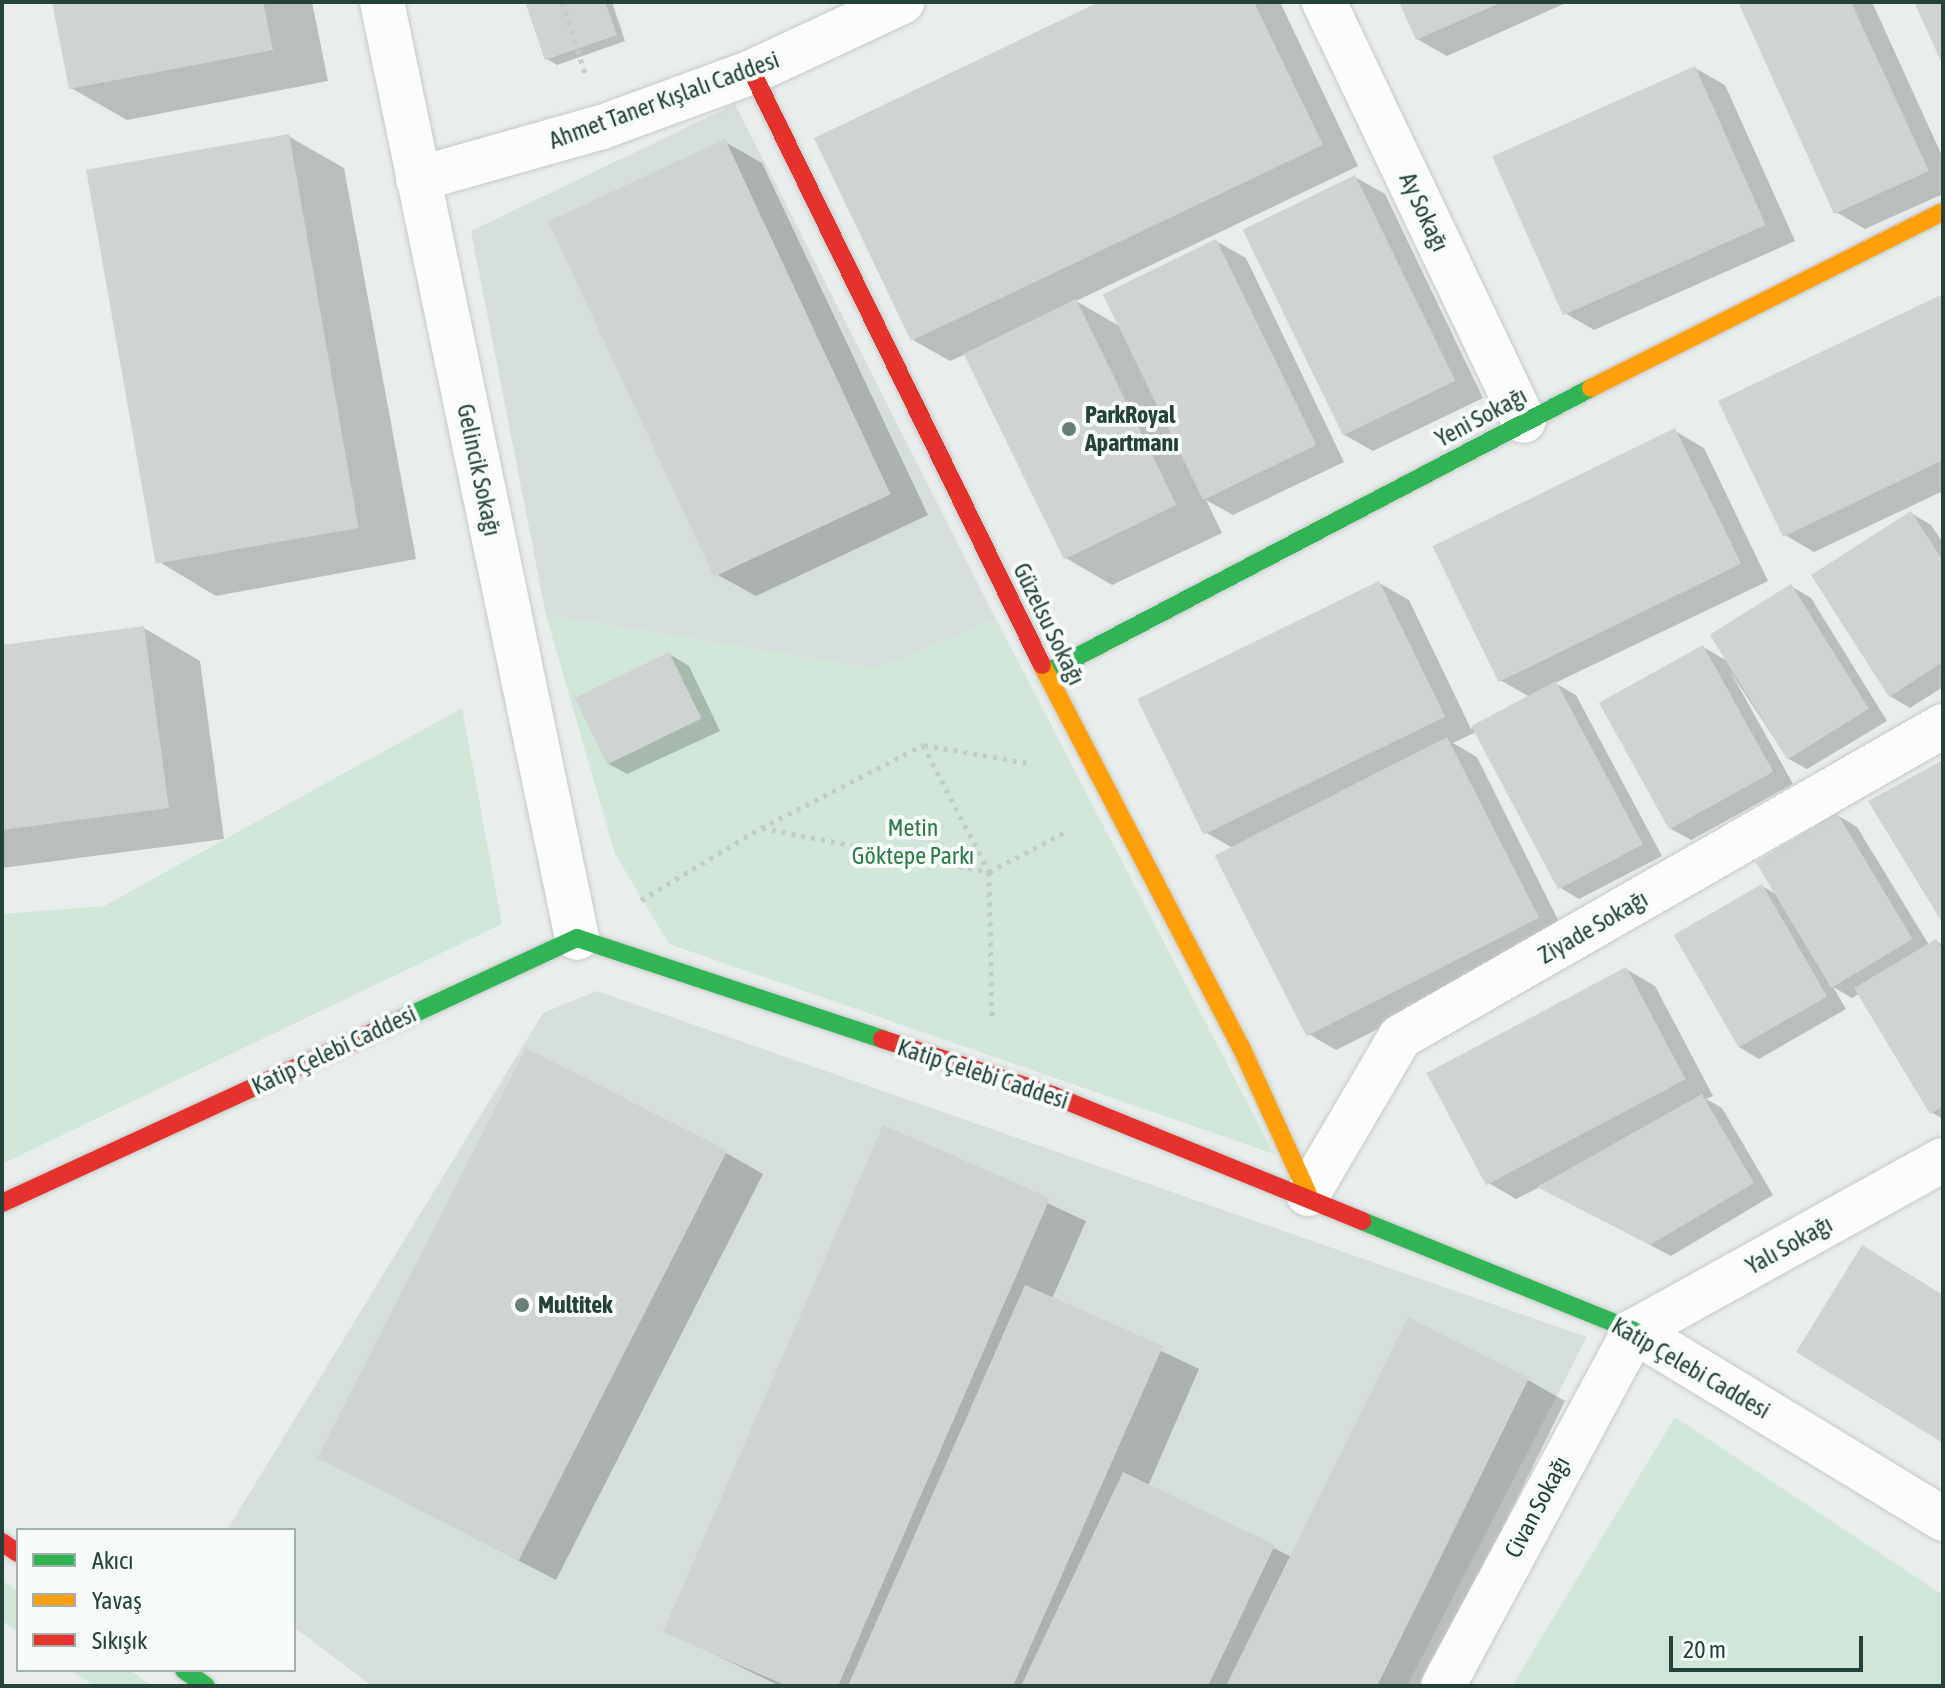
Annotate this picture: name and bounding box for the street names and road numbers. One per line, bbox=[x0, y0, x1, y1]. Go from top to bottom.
street label: Ahmet Taner Kışlalı Caddesi bbox=[545, 45, 783, 155]
street label: Ay Sokağı bbox=[1393, 168, 1455, 256]
street label: Yeni Sokağı bbox=[1430, 381, 1532, 453]
street label: Gelincik Sokağı bbox=[451, 401, 507, 539]
street label: Güzelsu Sokağı bbox=[1007, 558, 1091, 690]
street label: Ziyade Sokağı bbox=[1533, 884, 1653, 970]
street label: Katip Çelebi Caddesi bbox=[247, 999, 421, 1101]
street label: Katip Çelebi Caddesi bbox=[894, 1033, 1072, 1115]
street label: Yalı Sokağı bbox=[1741, 1210, 1837, 1280]
street label: Katip Çelebi Caddesi bbox=[1607, 1311, 1775, 1425]
street label: Civan Sokağı bbox=[1498, 1451, 1576, 1563]

